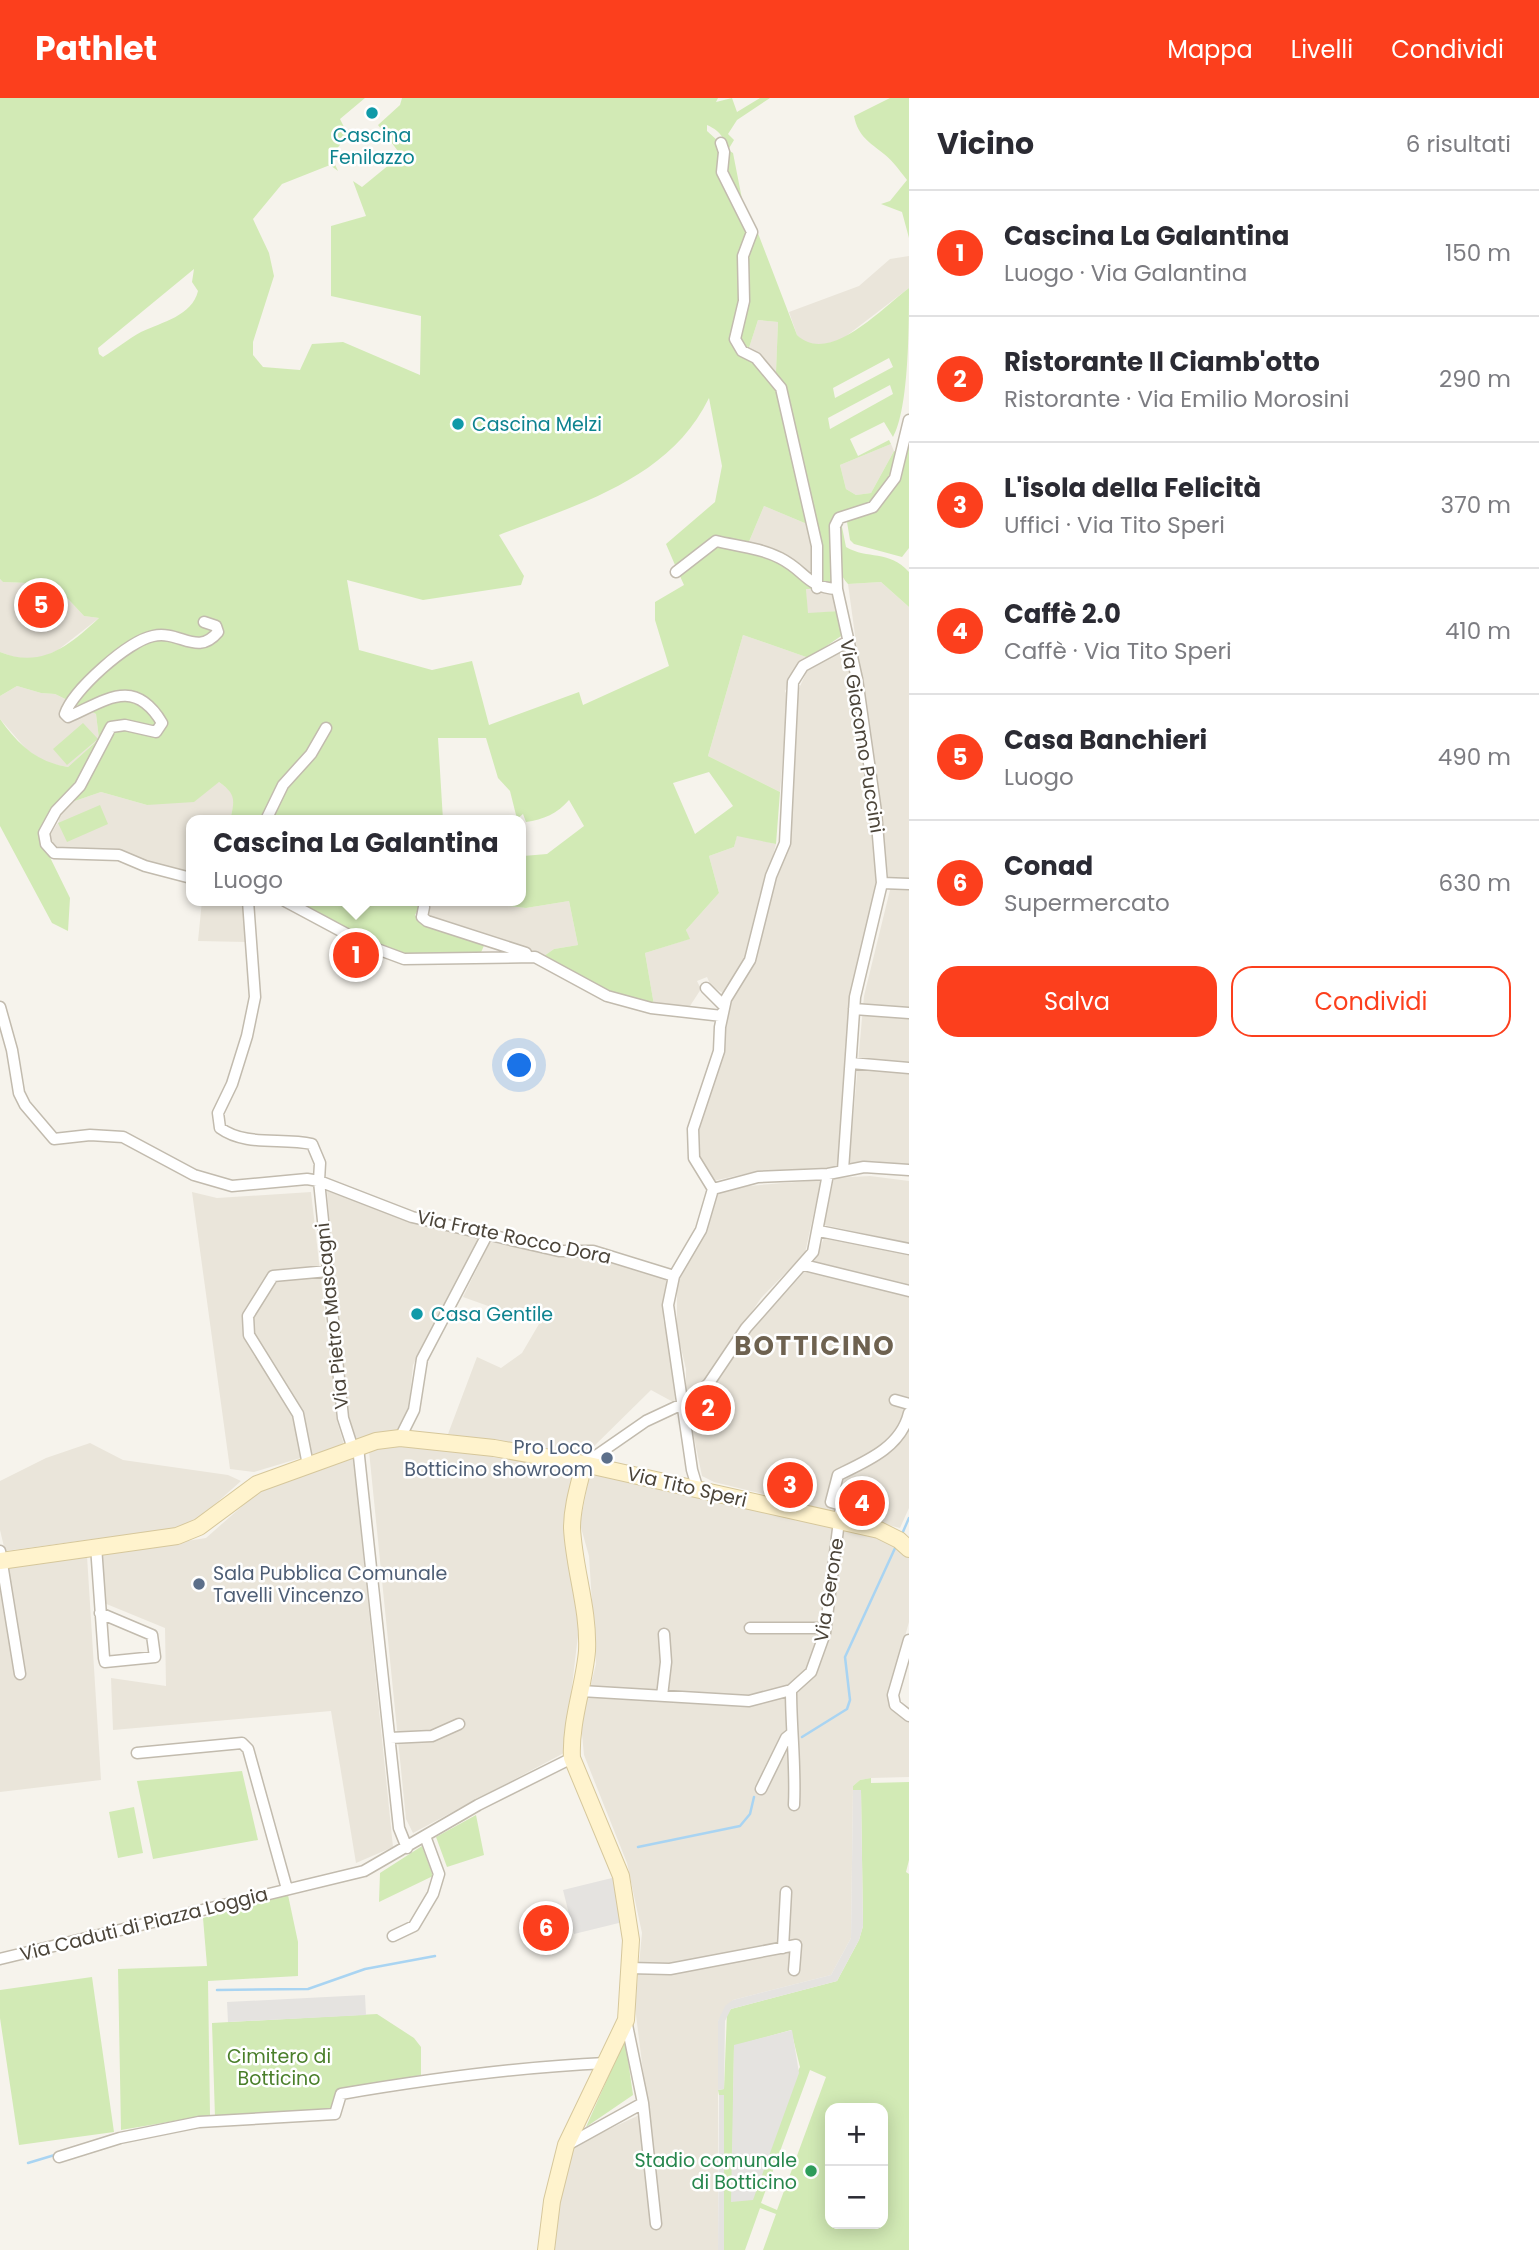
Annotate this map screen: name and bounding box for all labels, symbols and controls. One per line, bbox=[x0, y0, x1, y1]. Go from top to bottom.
text: Pathlet bbox=[35, 25, 157, 72]
text: Mappa bbox=[1167, 33, 1253, 66]
text: Livelli bbox=[1291, 33, 1353, 66]
text: Condividi bbox=[1391, 33, 1504, 66]
marker: Cascina Fenilazzo bbox=[364, 105, 380, 121]
place label: Cascina Fenilazzo bbox=[329, 122, 415, 171]
text: Vicino bbox=[937, 122, 1034, 165]
text: 6 risultati bbox=[1406, 128, 1511, 160]
text: Cascina La Galantina bbox=[1004, 218, 1289, 254]
text: 1 bbox=[956, 237, 964, 269]
text: 150 m bbox=[1445, 237, 1511, 269]
text: Luogo · Via Galantina bbox=[1004, 257, 1247, 289]
text: Ristorante Il Ciamb'otto bbox=[1004, 344, 1320, 380]
text: 2 bbox=[953, 363, 967, 395]
text: 290 m bbox=[1439, 363, 1511, 395]
text: Ristorante · Via Emilio Morosini bbox=[1004, 383, 1349, 415]
place label: Cascina Melzi bbox=[472, 411, 602, 438]
marker: Cascina Melzi bbox=[450, 416, 466, 432]
text: L'isola della Felicità bbox=[1004, 470, 1261, 506]
text: 3 bbox=[953, 489, 967, 521]
text: 370 m bbox=[1441, 489, 1511, 521]
text: Uffici · Via Tito Speri bbox=[1004, 509, 1225, 541]
pin: 5 bbox=[18, 579, 64, 631]
text: Caffè 2.0 bbox=[1004, 596, 1121, 632]
text: 4 bbox=[952, 615, 968, 647]
text: 410 m bbox=[1445, 615, 1511, 647]
text: Caffè · Via Tito Speri bbox=[1004, 635, 1232, 667]
street label: Via Giacomo Puccini bbox=[833, 637, 891, 835]
text: Casa Banchieri bbox=[1004, 722, 1207, 758]
text: 5 bbox=[953, 741, 967, 773]
text: 490 m bbox=[1438, 741, 1511, 773]
text: Luogo bbox=[1004, 761, 1074, 793]
popup bbox=[186, 815, 526, 906]
text: Cascina La Galantina bbox=[213, 825, 499, 861]
text: Conad bbox=[1004, 848, 1093, 884]
text: Luogo bbox=[213, 864, 283, 896]
text: 6 bbox=[953, 867, 967, 899]
text: 630 m bbox=[1439, 867, 1511, 899]
text: Supermercato bbox=[1004, 887, 1170, 919]
pin: 1 bbox=[333, 929, 379, 981]
button: Salva bbox=[937, 966, 1217, 1037]
button: Condividi bbox=[1231, 966, 1511, 1037]
your location bbox=[502, 1048, 536, 1082]
street label: Via Frate Rocco Dora bbox=[414, 1203, 614, 1271]
street label: Via Pietro Mascagni bbox=[309, 1221, 355, 1411]
place label: Casa Gentile bbox=[431, 1301, 553, 1328]
marker: Casa Gentile bbox=[409, 1306, 425, 1322]
district label: BOTTICINO bbox=[734, 1328, 896, 1364]
pin: 2 bbox=[685, 1382, 731, 1434]
place label: Pro Loco Botticino showroom bbox=[404, 1434, 593, 1483]
marker: Pro Loco Botticino showroom bbox=[599, 1450, 615, 1466]
pin: 3 bbox=[767, 1459, 813, 1511]
street label: Via Tito Speri bbox=[624, 1460, 750, 1514]
pin: 4 bbox=[839, 1477, 885, 1529]
street label: Via Gerone bbox=[807, 1536, 851, 1644]
place label: Sala Pubblica Comunale Tavelli Vincenzo bbox=[213, 1560, 447, 1609]
marker: Sala Pubblica Comunale Tavelli Vincenzo bbox=[191, 1576, 207, 1592]
street label: Via Caduti di Piazza Loggia bbox=[17, 1880, 271, 1968]
pin: 6 bbox=[523, 1902, 569, 1954]
park label: Cimitero di Botticino bbox=[227, 2043, 331, 2092]
map controls bbox=[825, 2103, 888, 2229]
button: + bbox=[825, 2103, 888, 2166]
place label: Stadio comunale di Botticino bbox=[634, 2147, 797, 2196]
marker: Stadio comunale di Botticino bbox=[803, 2163, 819, 2179]
button: − bbox=[825, 2166, 888, 2229]

